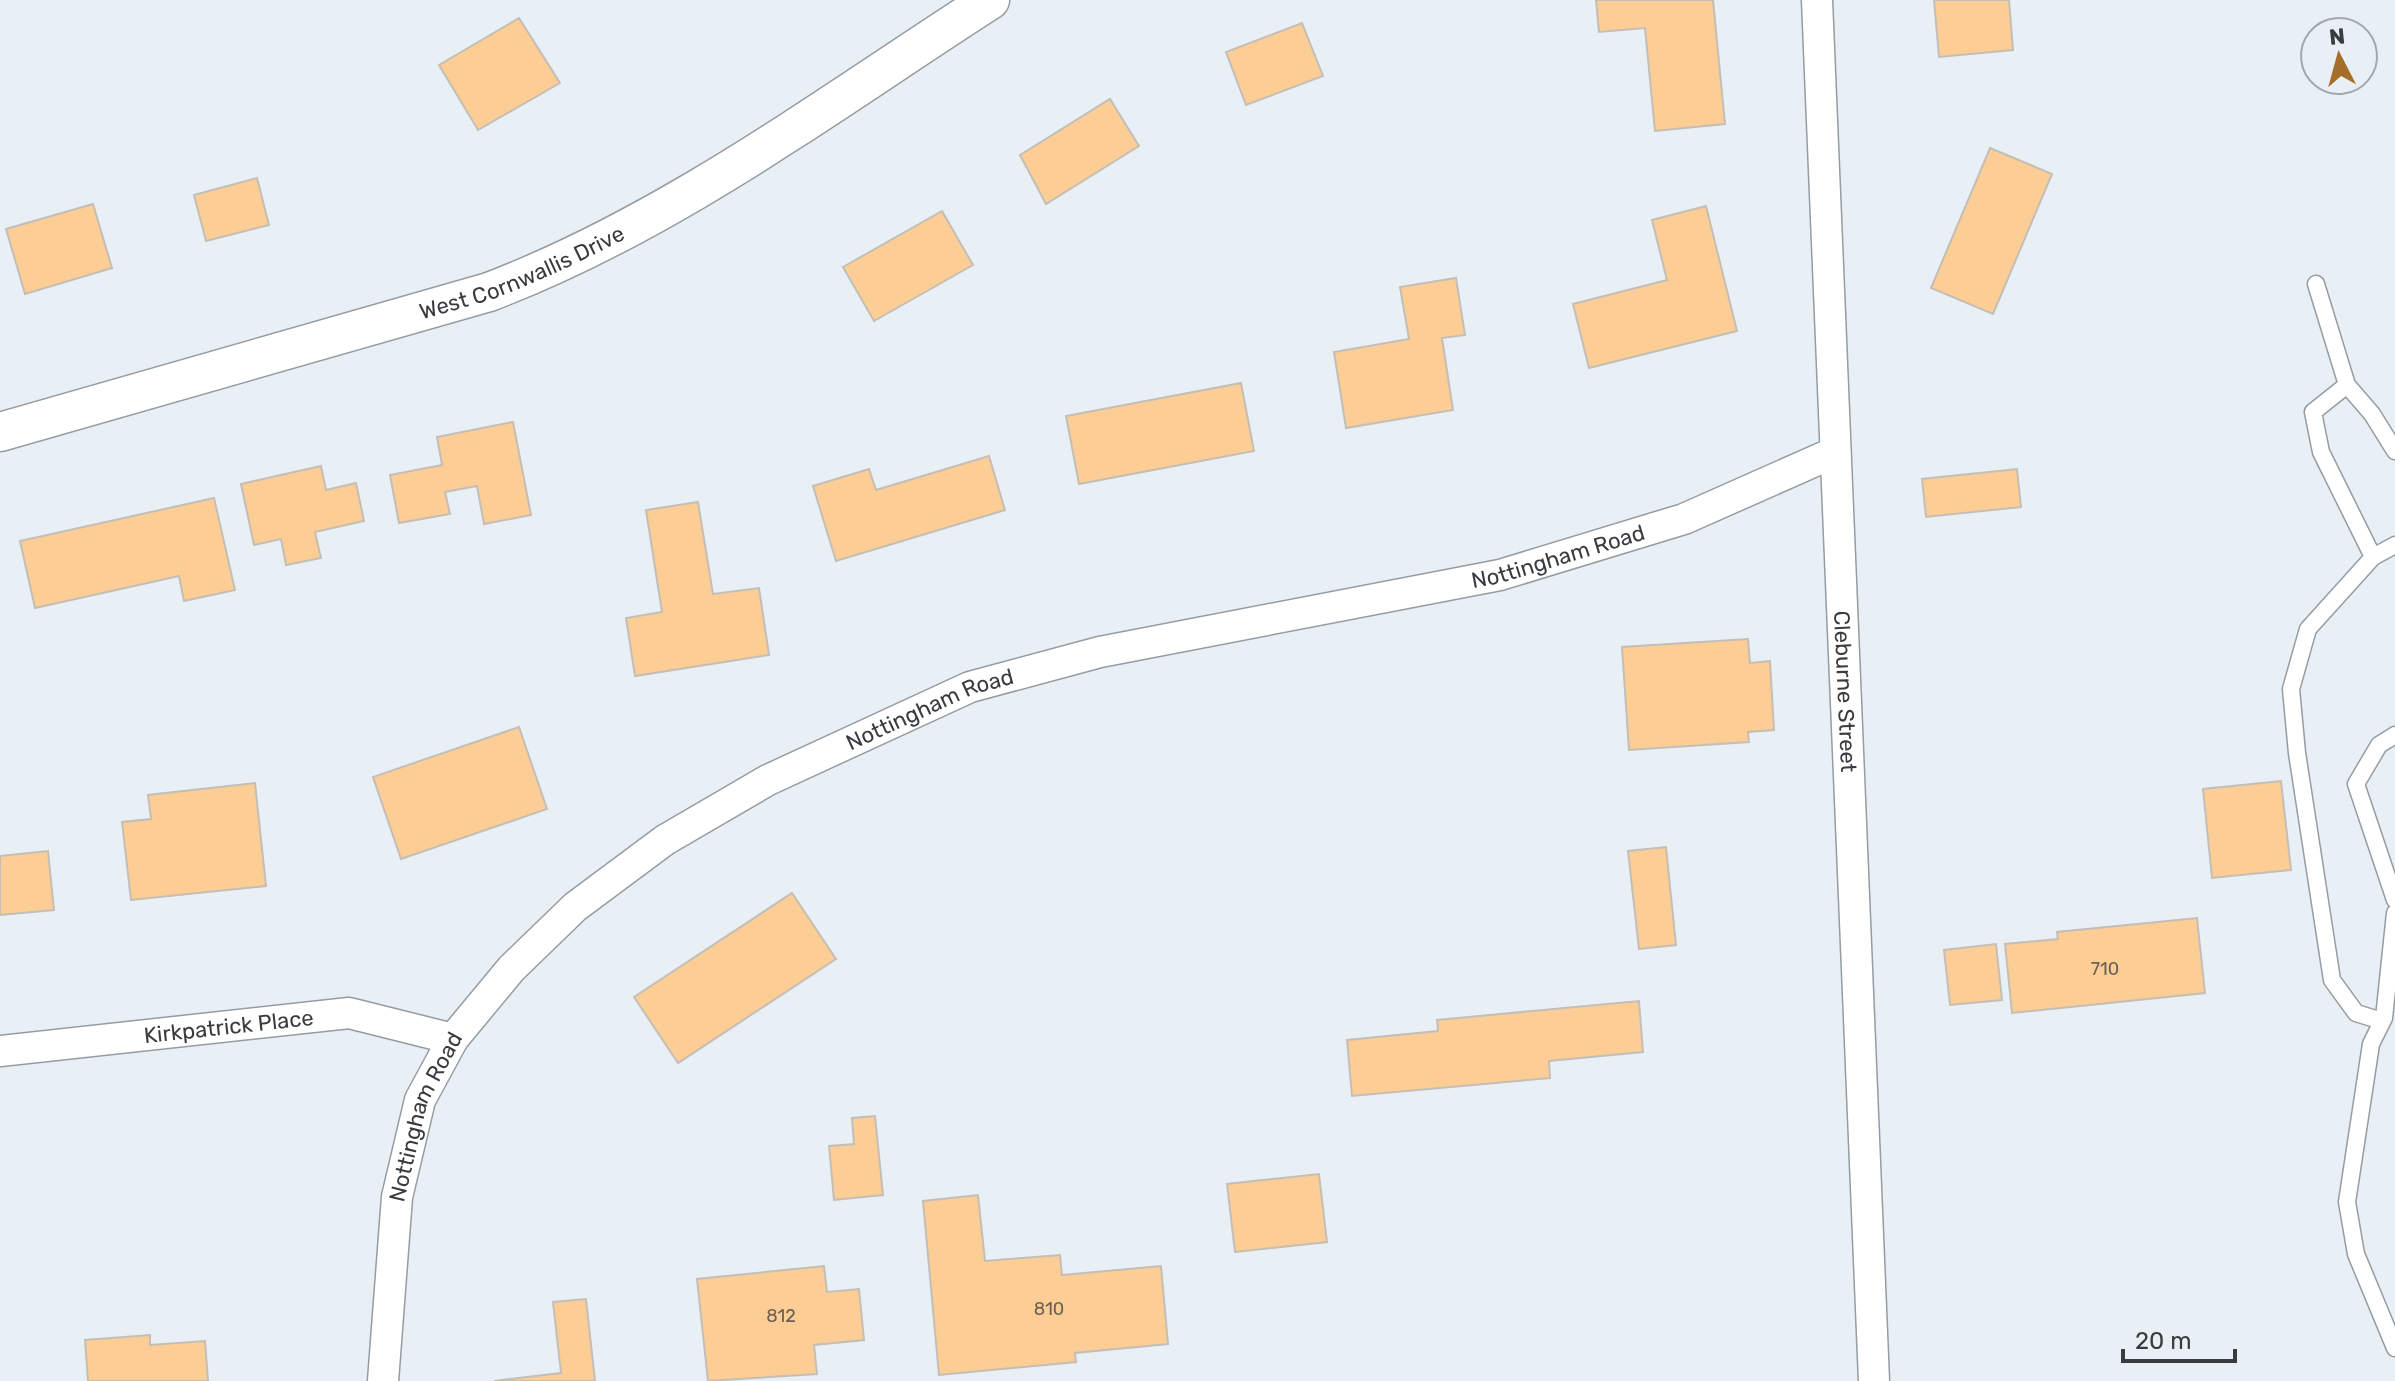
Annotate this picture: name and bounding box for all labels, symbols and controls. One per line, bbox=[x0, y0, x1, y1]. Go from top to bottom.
north arrow bbox=[2299, 16, 2379, 96]
text: N bbox=[2328, 22, 2346, 51]
street label: West Cornwallis Drive bbox=[416, 220, 629, 325]
street label: Nottingham Road bbox=[1469, 519, 1648, 594]
street label: Cleburne Street bbox=[1828, 610, 1862, 773]
street label: Nottingham Road bbox=[842, 663, 1017, 756]
house number: 710 bbox=[2091, 958, 2119, 980]
street label: Kirkpatrick Place bbox=[142, 1004, 315, 1049]
street label: Nottingham Road bbox=[383, 1027, 468, 1204]
house number: 810 bbox=[1034, 1298, 1064, 1320]
house number: 812 bbox=[766, 1305, 796, 1327]
scale bar bbox=[2123, 1313, 2235, 1363]
text: 20 m bbox=[2135, 1327, 2192, 1355]

